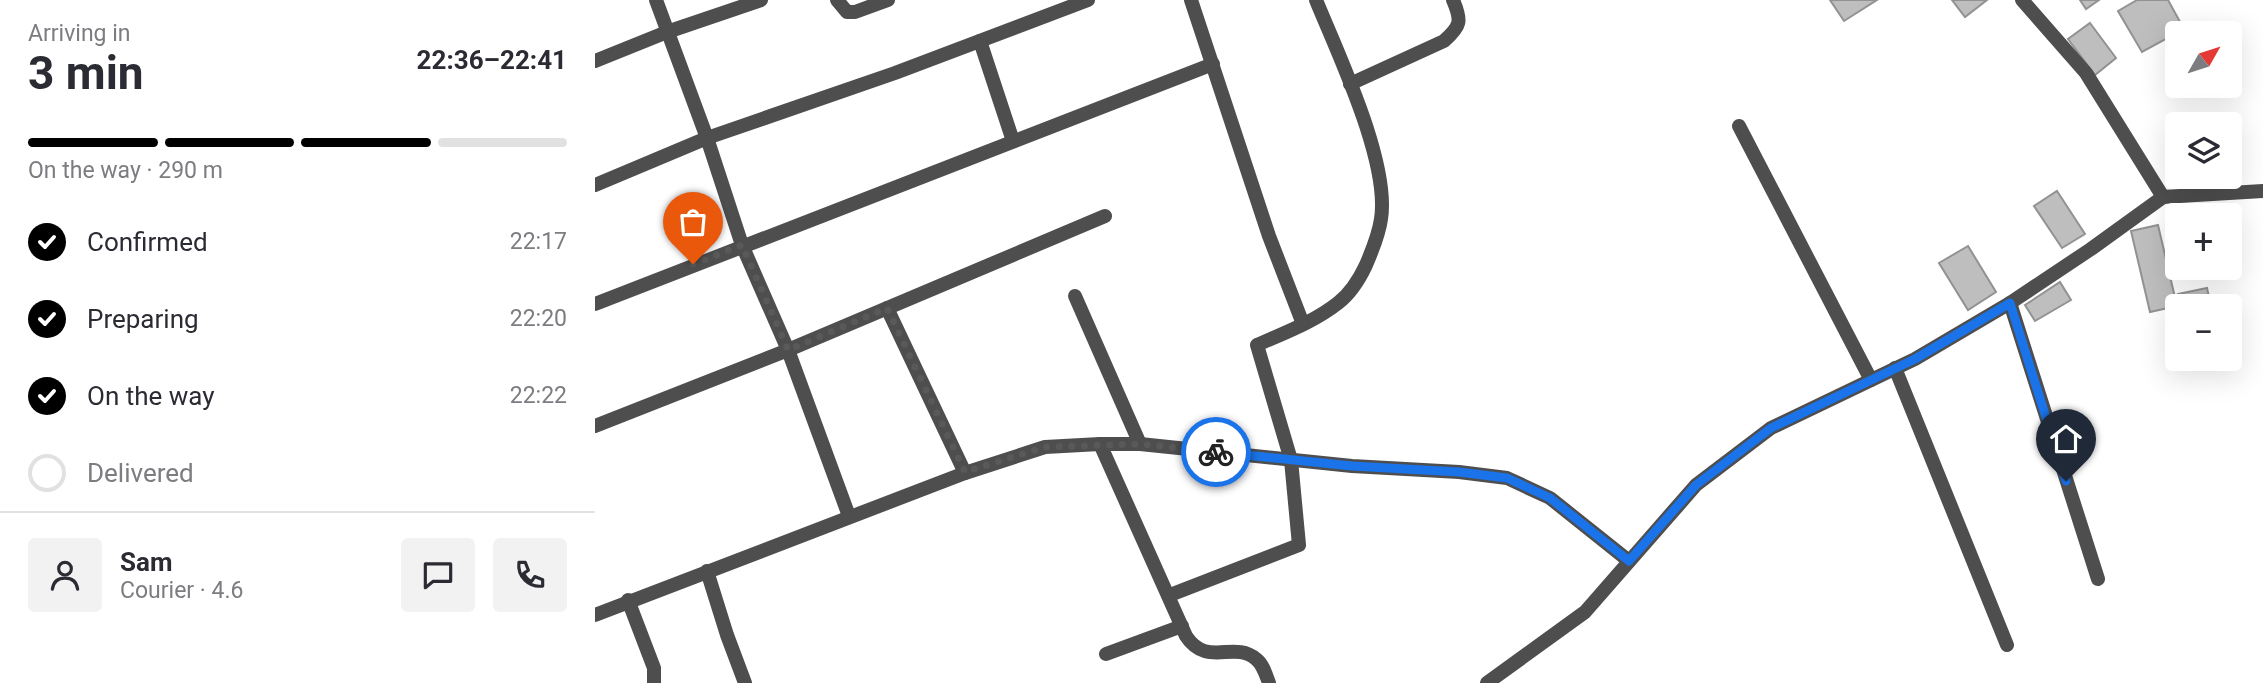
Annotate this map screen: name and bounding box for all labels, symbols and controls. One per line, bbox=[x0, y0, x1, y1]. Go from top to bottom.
text: Arriving in bbox=[28, 20, 131, 47]
north arrow bbox=[2165, 21, 2242, 98]
map controls bbox=[2165, 21, 2242, 371]
text: 22:36–22:41 bbox=[417, 45, 567, 75]
text: 3 min bbox=[28, 46, 144, 100]
button: layers bbox=[2165, 112, 2242, 189]
text: On the way · 290 m bbox=[28, 157, 223, 184]
pin bbox=[663, 192, 723, 264]
icon: bag bbox=[674, 203, 712, 241]
button: + bbox=[2165, 203, 2242, 280]
icon: check bbox=[28, 223, 66, 261]
text: Confirmed bbox=[87, 227, 208, 257]
text: 22:17 bbox=[510, 228, 567, 255]
button: − bbox=[2165, 294, 2242, 371]
icon: check bbox=[28, 300, 66, 338]
text: Preparing bbox=[87, 304, 199, 334]
text: 22:20 bbox=[510, 305, 567, 332]
icon: check bbox=[28, 377, 66, 415]
text: On the way bbox=[87, 381, 215, 411]
text: 22:22 bbox=[510, 382, 567, 409]
pin bbox=[2036, 409, 2096, 481]
courier bbox=[1181, 417, 1251, 487]
icon: home bbox=[2047, 420, 2085, 458]
icon: bike bbox=[1197, 433, 1235, 471]
text: Delivered bbox=[87, 458, 194, 488]
button: person bbox=[28, 538, 102, 612]
button: chat bbox=[401, 538, 475, 612]
button: phone bbox=[493, 538, 567, 612]
text: Sam bbox=[120, 547, 172, 577]
text: Courier · 4.6 bbox=[120, 577, 243, 604]

